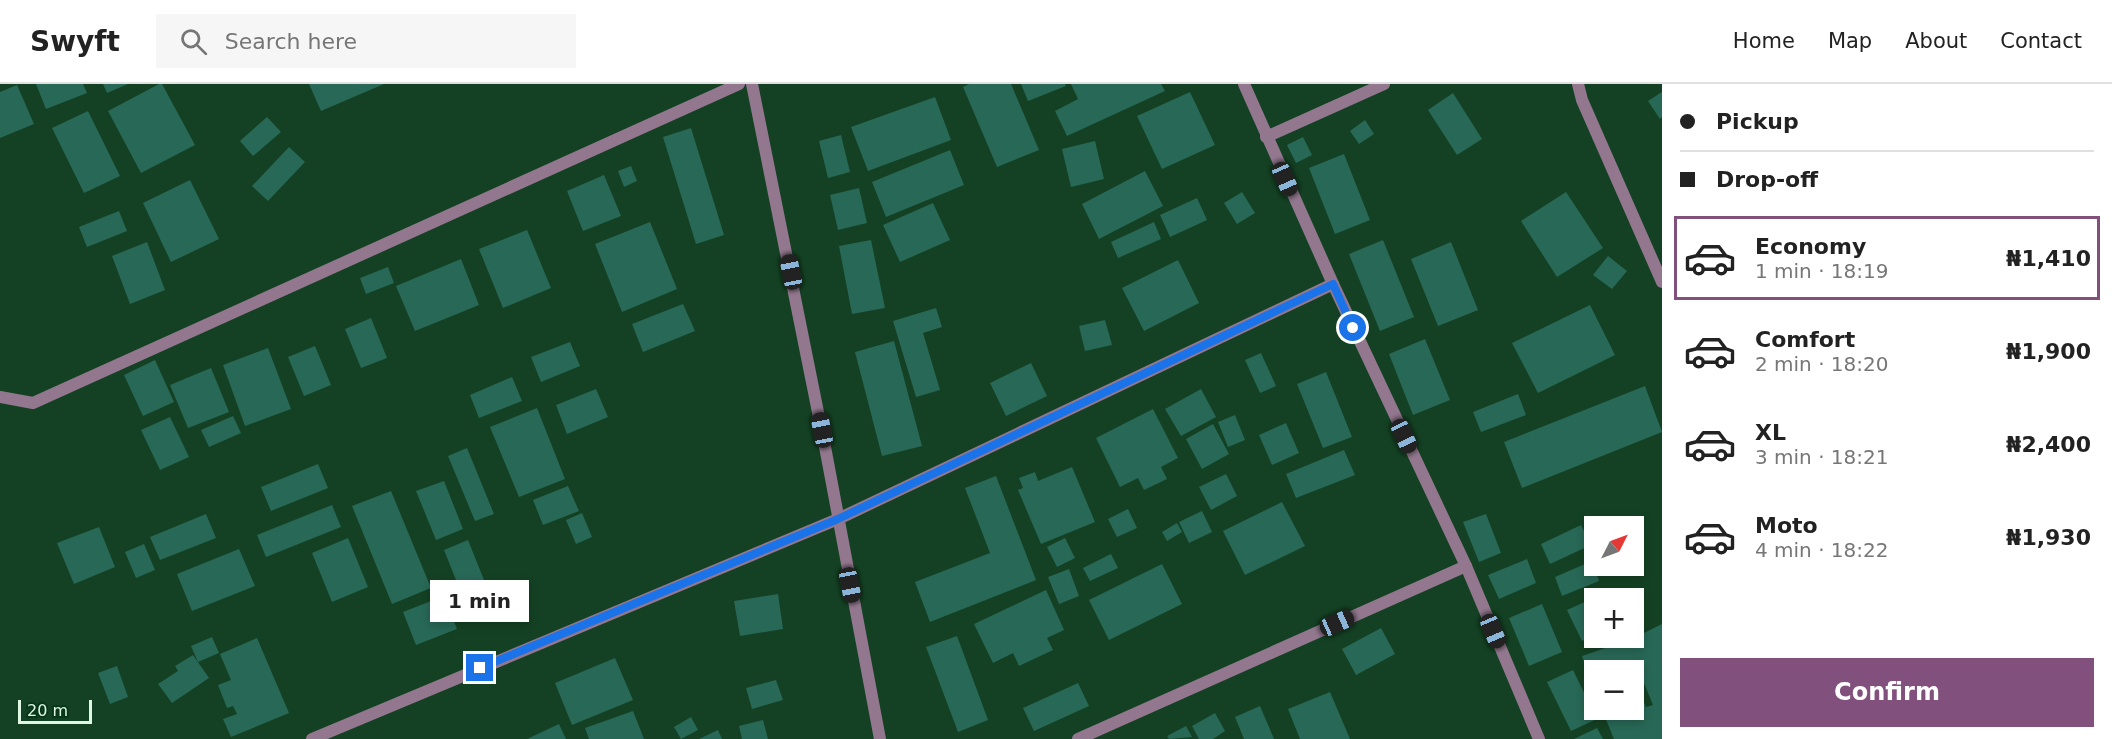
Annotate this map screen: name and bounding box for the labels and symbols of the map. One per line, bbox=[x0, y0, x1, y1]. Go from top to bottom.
car bbox=[1269, 159, 1301, 199]
car bbox=[779, 253, 803, 291]
route start bbox=[1339, 314, 1366, 341]
car bbox=[810, 411, 834, 449]
car bbox=[1388, 416, 1420, 456]
north arrow bbox=[1584, 516, 1644, 576]
car bbox=[838, 566, 862, 604]
callout: 1 min bbox=[430, 581, 530, 623]
car bbox=[1317, 607, 1357, 639]
car bbox=[1478, 611, 1508, 651]
route end bbox=[466, 654, 493, 681]
scale bar bbox=[18, 697, 92, 724]

